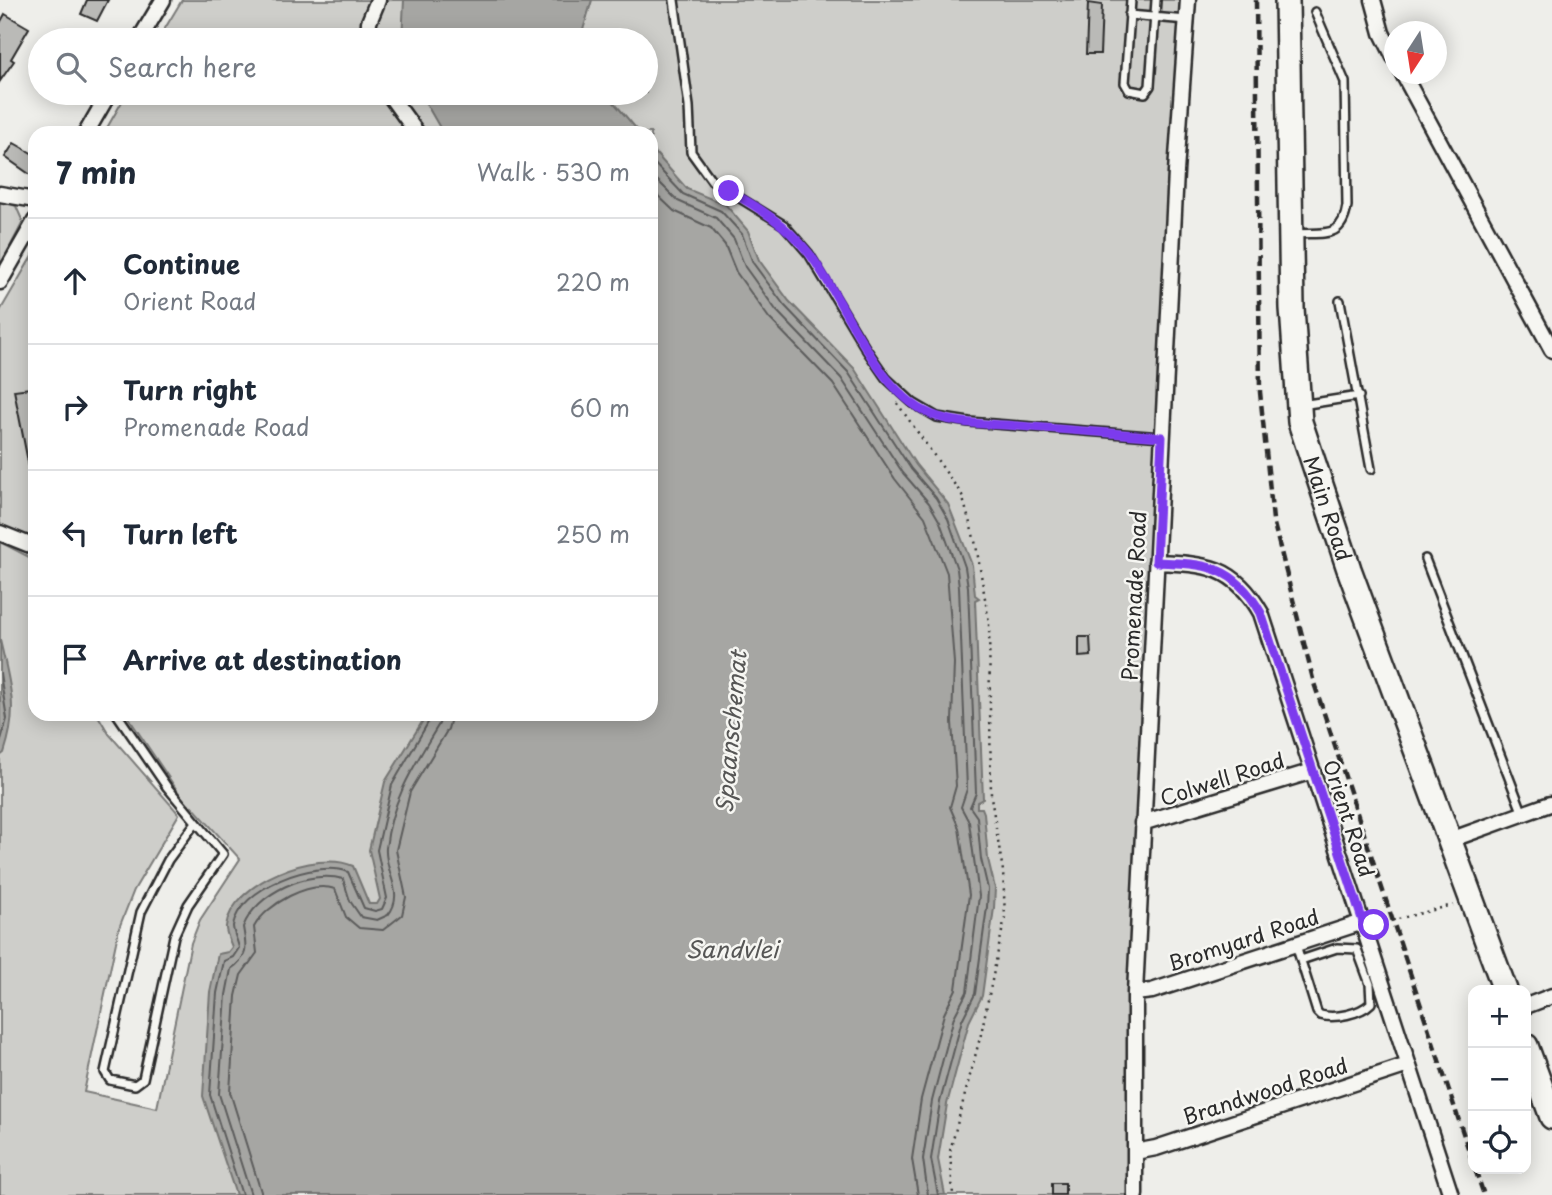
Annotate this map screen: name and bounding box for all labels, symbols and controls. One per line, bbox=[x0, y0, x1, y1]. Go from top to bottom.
north arrow bbox=[1384, 21, 1447, 84]
search box bbox=[28, 28, 658, 105]
text: Search here bbox=[108, 47, 257, 86]
icon: search bbox=[52, 48, 90, 86]
text: 7 min bbox=[56, 149, 137, 194]
text: Walk · 530 m bbox=[477, 154, 630, 189]
route end bbox=[713, 175, 744, 206]
text: Continue bbox=[123, 244, 240, 283]
icon: ahead bbox=[56, 262, 94, 300]
text: 220 m bbox=[556, 264, 630, 299]
text: Orient Road bbox=[123, 283, 256, 318]
text: Turn right bbox=[123, 370, 257, 409]
icon: right bbox=[56, 388, 94, 426]
text: 60 m bbox=[570, 390, 630, 425]
text: Promenade Road bbox=[123, 409, 310, 444]
street label: Main Road bbox=[1296, 451, 1361, 565]
street label: Promenade Road bbox=[1113, 510, 1153, 682]
icon: left bbox=[56, 514, 94, 552]
text: Turn left bbox=[123, 514, 238, 553]
text: 250 m bbox=[556, 516, 630, 551]
icon: arrive bbox=[56, 640, 94, 678]
text: Arrive at destination bbox=[123, 640, 402, 679]
water label: Spaanschemat bbox=[705, 647, 755, 814]
street label: Colwell Road bbox=[1156, 743, 1288, 813]
street label: Orient Road bbox=[1316, 755, 1384, 881]
street label: Bromyard Road bbox=[1163, 899, 1323, 979]
route start bbox=[1358, 909, 1389, 940]
water label: Sandvlei bbox=[686, 931, 782, 966]
map controls bbox=[1468, 985, 1531, 1174]
button: + bbox=[1468, 985, 1531, 1048]
street label: Brandwood Road bbox=[1178, 1048, 1352, 1132]
button: − bbox=[1468, 1048, 1531, 1111]
button: locate bbox=[1468, 1111, 1531, 1174]

